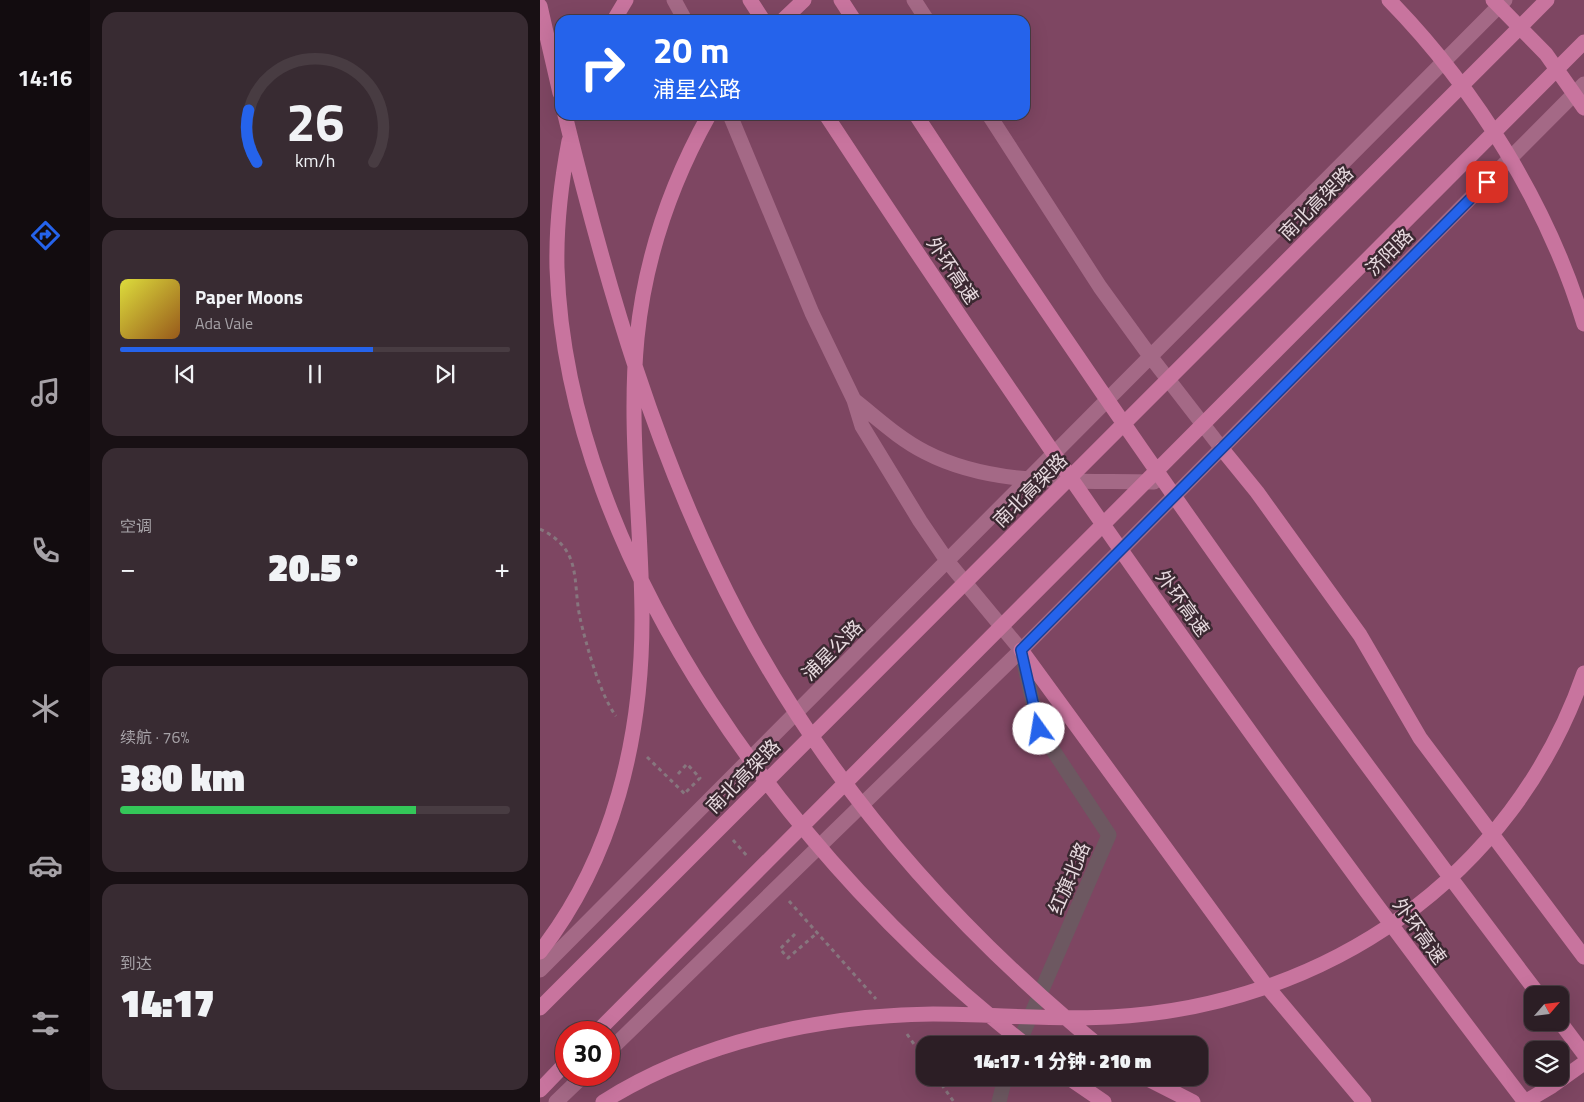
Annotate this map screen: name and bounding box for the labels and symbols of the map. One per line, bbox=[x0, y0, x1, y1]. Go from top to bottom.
street label: 南北高架路 bbox=[1272, 159, 1359, 246]
pin bbox=[1466, 161, 1508, 203]
street label: 济阳路 bbox=[1358, 221, 1419, 282]
street label: 外环高速 bbox=[920, 230, 987, 309]
street label: 南北高架路 bbox=[986, 446, 1073, 533]
street label: 外环高速 bbox=[1149, 563, 1217, 642]
street label: 浦星公路 bbox=[795, 613, 869, 687]
position arrow bbox=[1012, 702, 1064, 754]
street label: 南北高架路 bbox=[699, 732, 786, 819]
street label: 红旗北路 bbox=[1040, 837, 1097, 918]
street label: 外环高速 bbox=[1386, 891, 1454, 970]
north arrow bbox=[1524, 986, 1569, 1031]
speed limit sign: 30 bbox=[555, 1021, 620, 1086]

